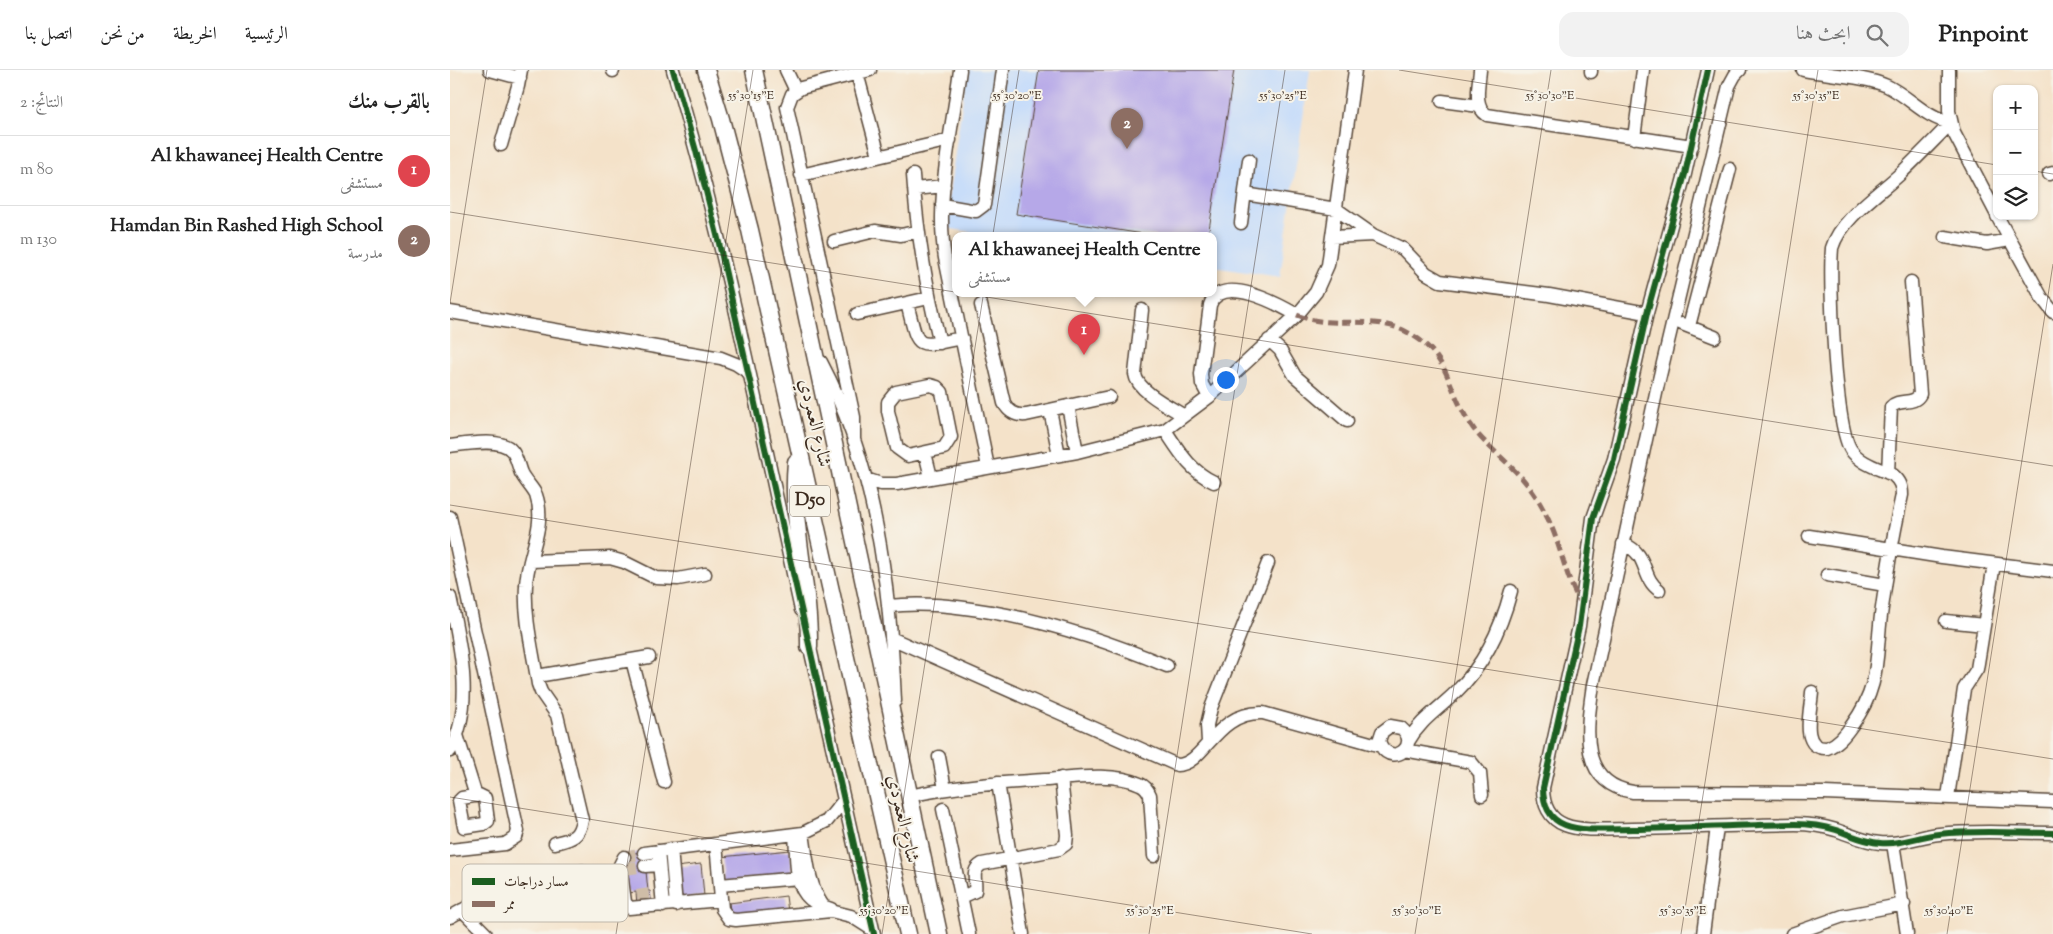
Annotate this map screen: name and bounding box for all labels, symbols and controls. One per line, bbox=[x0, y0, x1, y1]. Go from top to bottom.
search box bbox=[1559, 12, 1909, 57]
text: Pinpoint bbox=[1939, 18, 2028, 52]
text: ابحث هنا bbox=[1796, 21, 1851, 48]
icon: search bbox=[1863, 21, 1891, 49]
text: اتصل بنا bbox=[25, 22, 72, 48]
text: من نحن bbox=[100, 22, 145, 48]
text: الخريطة bbox=[173, 22, 217, 48]
text: الرئيسية bbox=[245, 22, 288, 48]
map controls bbox=[1993, 85, 2038, 220]
button: + bbox=[1993, 85, 2038, 130]
text: 55°30'15"E bbox=[727, 87, 775, 105]
text: 55°30'20"E bbox=[991, 87, 1042, 105]
text: 55°30'25"E bbox=[1258, 87, 1307, 105]
text: 55°30'30"E bbox=[1525, 87, 1575, 105]
text: 55°30'35"E bbox=[1792, 87, 1840, 105]
text: بالقرب منك bbox=[348, 88, 430, 118]
text: النتائج: 2 bbox=[20, 92, 63, 115]
pin: 2 bbox=[1111, 108, 1143, 149]
button: − bbox=[1993, 130, 2038, 175]
text: Al khawaneej Health Centre bbox=[151, 143, 383, 170]
text: 80 m bbox=[20, 159, 53, 182]
text: 1 bbox=[411, 159, 417, 182]
text: مستشفى bbox=[340, 173, 383, 196]
button: layers bbox=[1993, 175, 2038, 220]
text: Hamdan Bin Rashed High School bbox=[110, 213, 383, 240]
text: 130 m bbox=[20, 229, 57, 252]
text: 2 bbox=[410, 229, 418, 252]
popup bbox=[952, 232, 1217, 297]
text: Al khawaneej Health Centre bbox=[968, 237, 1201, 264]
text: مدرسة bbox=[348, 243, 383, 266]
text: مستشفى bbox=[968, 267, 1011, 290]
pin: 1 bbox=[1068, 314, 1100, 355]
your location bbox=[1213, 367, 1239, 393]
street label: شارع العمردي bbox=[791, 376, 837, 470]
road number: D50 bbox=[790, 486, 830, 516]
street label: شارع العمردي bbox=[879, 772, 925, 866]
legend bbox=[462, 864, 628, 922]
text: مسار دراجات bbox=[504, 873, 569, 893]
text: ممر bbox=[502, 896, 515, 916]
text: 55°30'20"E bbox=[858, 902, 909, 920]
text: 55°30'25"E bbox=[1125, 902, 1174, 920]
text: 55°30'30"E bbox=[1392, 902, 1442, 920]
text: 55°30'35"E bbox=[1659, 902, 1707, 920]
text: 55°30'40"E bbox=[1924, 902, 1974, 920]

